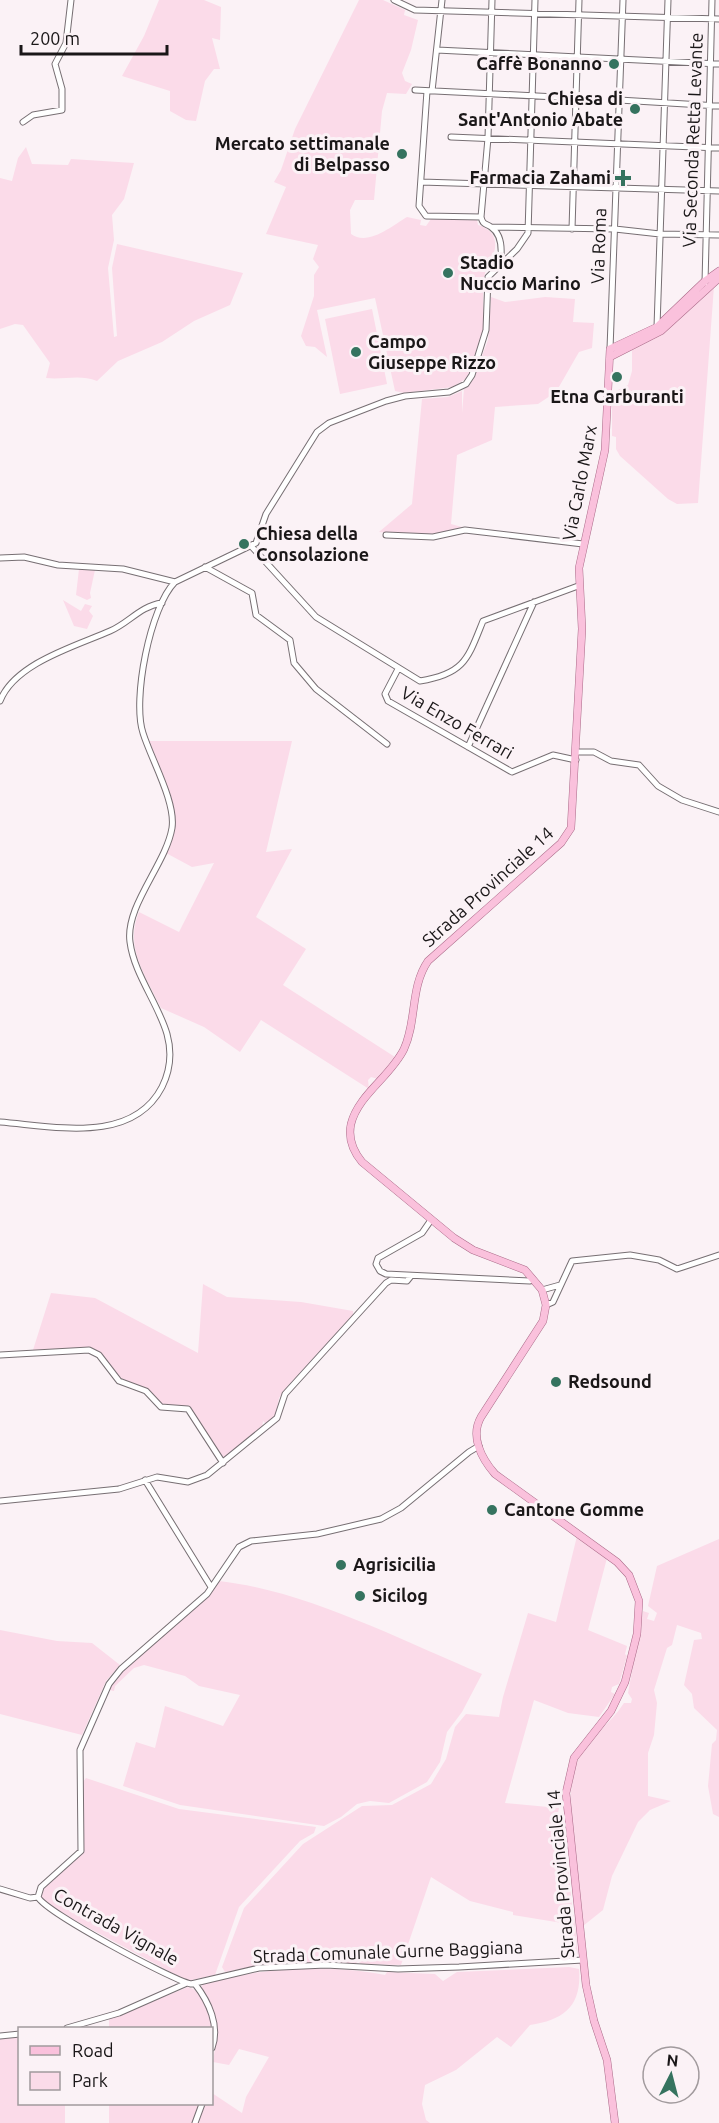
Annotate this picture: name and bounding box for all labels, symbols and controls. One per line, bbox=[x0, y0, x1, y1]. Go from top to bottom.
scale bar bbox=[21, 18, 166, 56]
text: 200 m bbox=[30, 28, 80, 48]
street label: Via Seconda Retta Levante bbox=[678, 32, 706, 248]
place label: Caffè Bonanno bbox=[476, 53, 602, 73]
marker: Caffè Bonanno bbox=[607, 57, 621, 71]
place label: Chiesa di Sant'Antonio Abate bbox=[458, 88, 623, 129]
marker: Chiesa di Sant'Antonio Abate bbox=[628, 102, 642, 116]
place label: Mercato settimanale di Belpasso bbox=[215, 133, 390, 174]
marker: Mercato settimanale di Belpasso bbox=[395, 147, 409, 161]
place label: Farmacia Zahami bbox=[470, 167, 611, 187]
marker: Farmacia Zahami bbox=[616, 171, 630, 185]
street label: Via Roma bbox=[587, 208, 609, 284]
place label: Stadio Nuccio Marino bbox=[460, 252, 581, 293]
marker: Stadio Nuccio Marino bbox=[441, 266, 455, 280]
place label: Campo Giuseppe Rizzo bbox=[368, 331, 496, 372]
marker: Campo Giuseppe Rizzo bbox=[349, 345, 363, 359]
marker: Etna Carburanti bbox=[610, 370, 624, 384]
place label: Etna Carburanti bbox=[550, 386, 684, 406]
street label: Via Carlo Marx bbox=[558, 423, 600, 542]
place label: Chiesa della Consolazione bbox=[256, 523, 369, 564]
marker: Chiesa della Consolazione bbox=[237, 537, 251, 551]
street label: Via Enzo Ferrari bbox=[398, 682, 517, 762]
street label: Strada Provinciale 14 bbox=[418, 822, 557, 950]
place label: Redsound bbox=[568, 1371, 652, 1391]
marker: Redsound bbox=[549, 1375, 563, 1389]
place label: Cantone Gomme bbox=[504, 1499, 644, 1519]
marker: Cantone Gomme bbox=[485, 1503, 499, 1517]
place label: Agrisicilia bbox=[353, 1554, 436, 1574]
marker: Agrisicilia bbox=[334, 1558, 348, 1572]
place label: Sicilog bbox=[372, 1585, 428, 1605]
marker: Sicilog bbox=[353, 1589, 367, 1603]
street label: Strada Provinciale 14 bbox=[543, 1789, 577, 1959]
street label: Contrada Vignale bbox=[51, 1883, 182, 1969]
street label: Strada Comunale Gurne Baggiana bbox=[253, 1936, 523, 1966]
legend bbox=[18, 2027, 213, 2105]
text: Road bbox=[72, 2040, 114, 2060]
north arrow bbox=[641, 2045, 701, 2105]
text: N bbox=[666, 2051, 679, 2070]
text: Park bbox=[72, 2070, 108, 2090]

